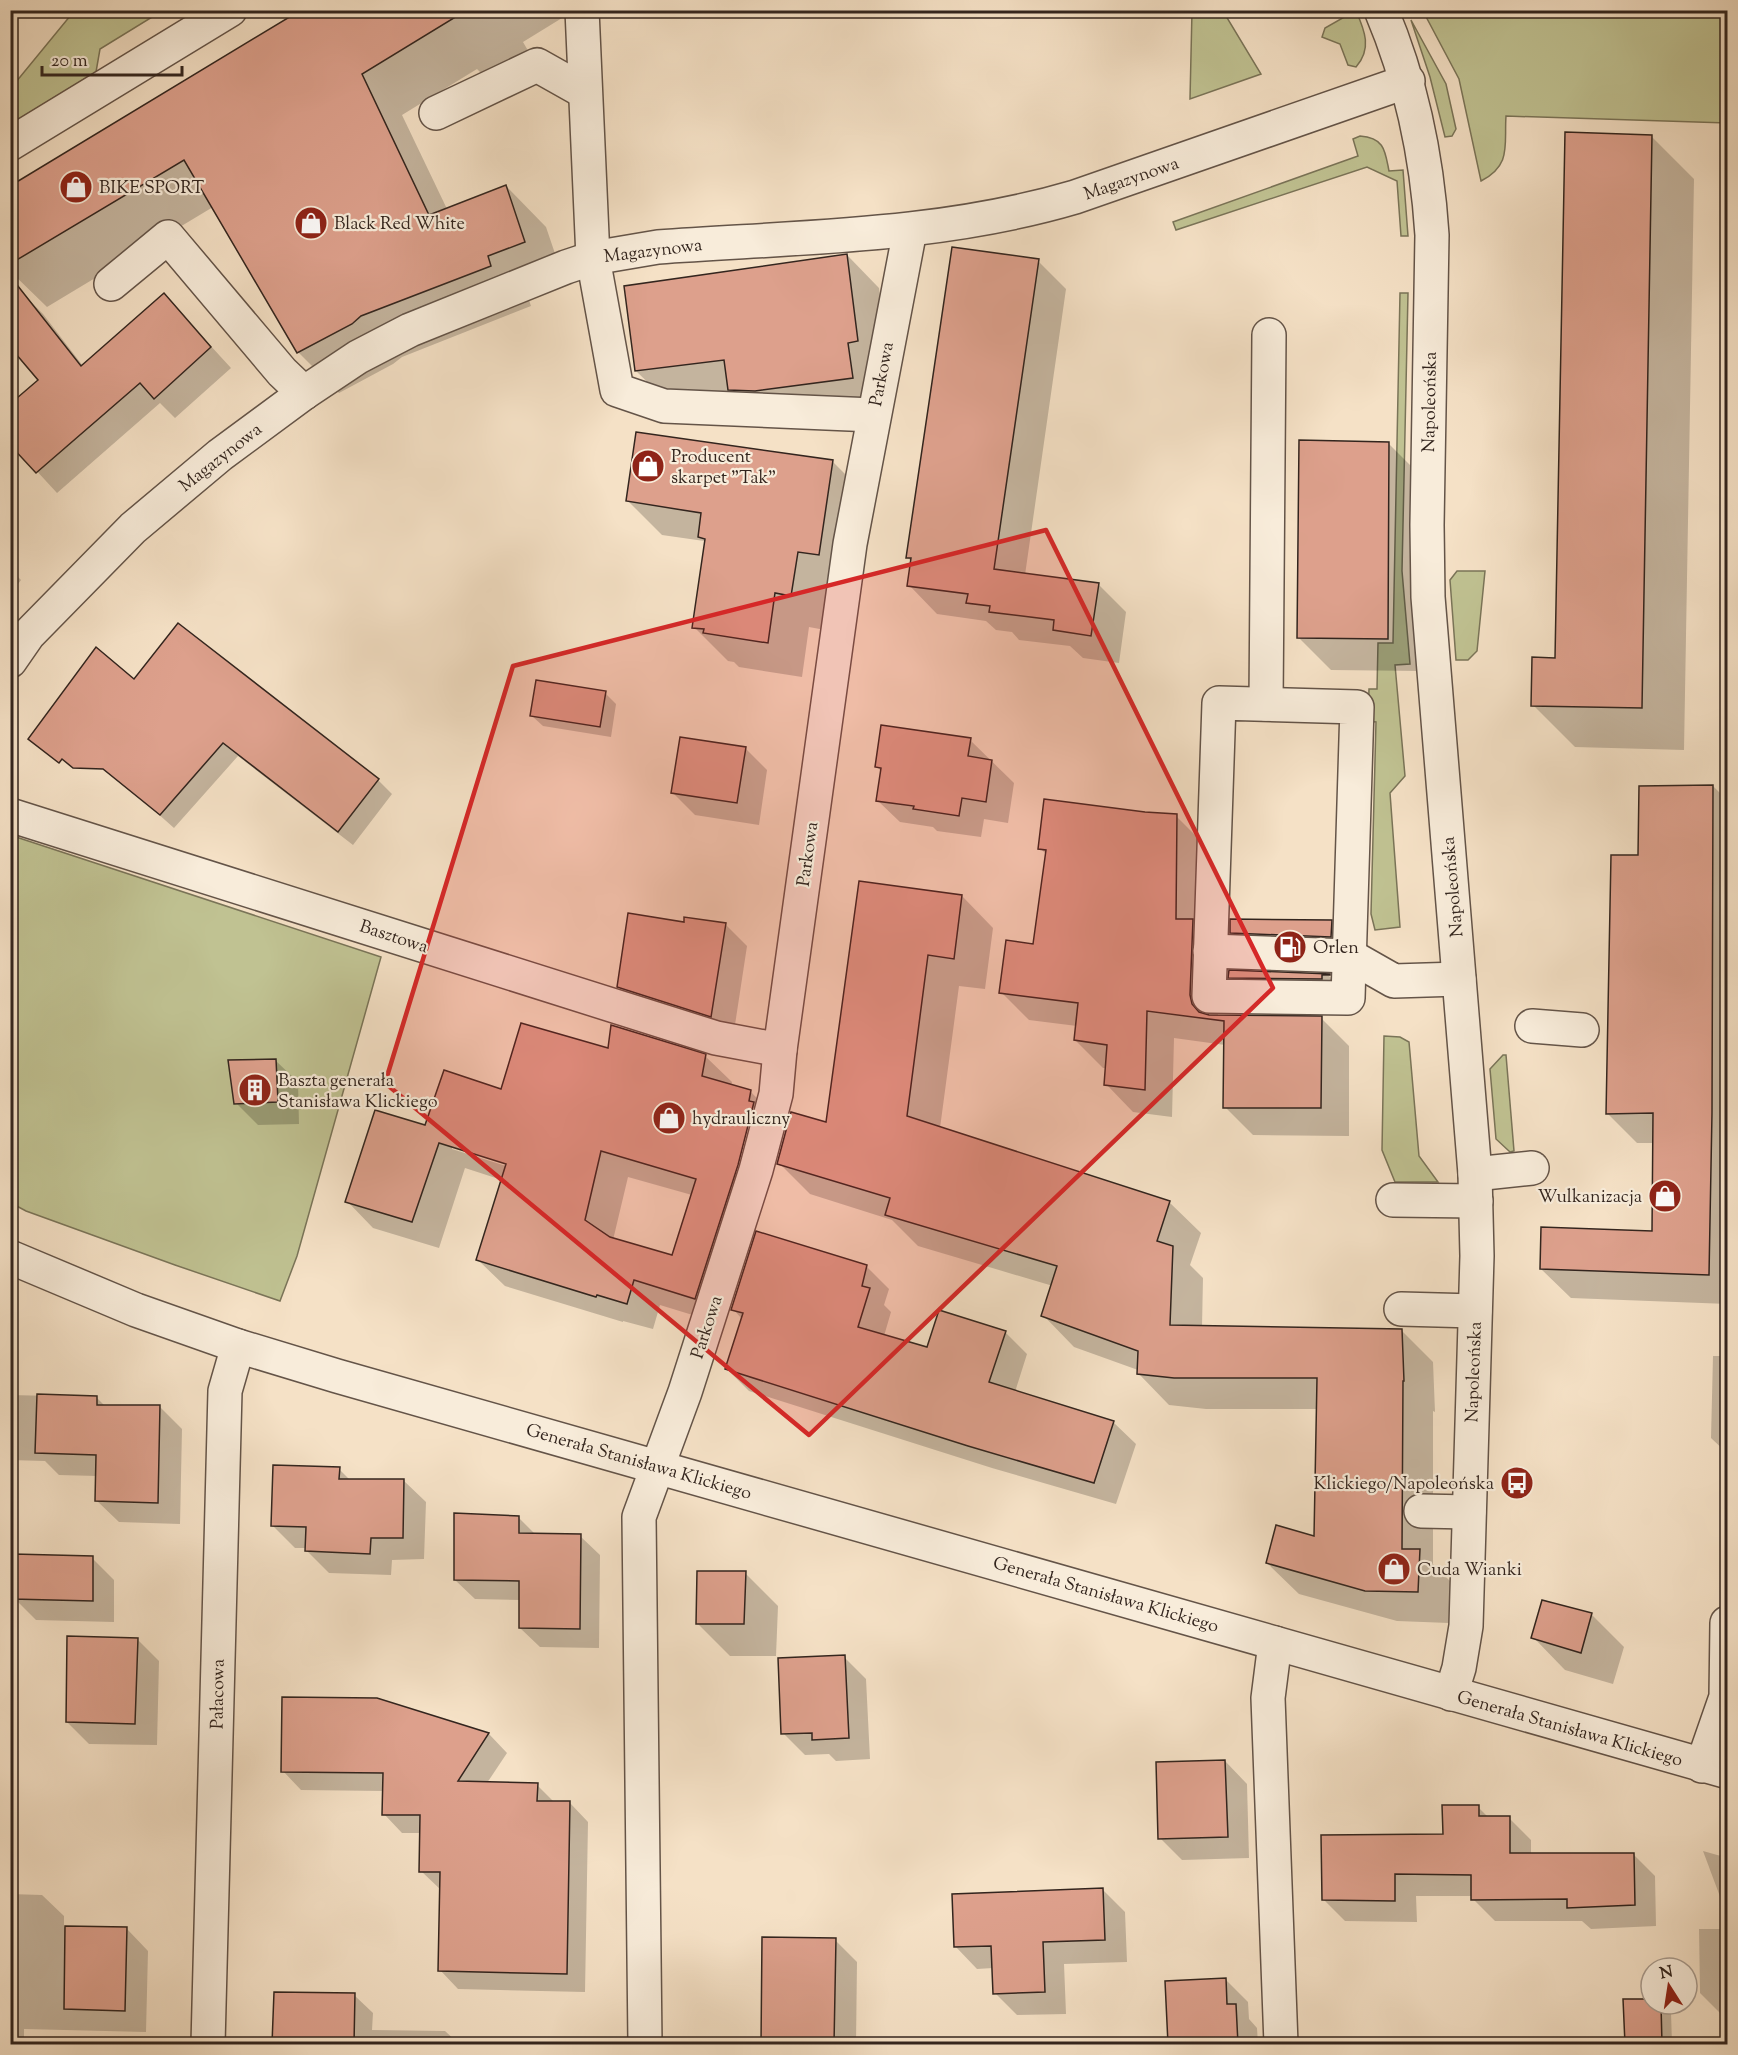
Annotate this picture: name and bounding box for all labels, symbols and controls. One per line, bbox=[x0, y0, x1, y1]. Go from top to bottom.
scale bar bbox=[42, 39, 182, 77]
text: 20 m bbox=[51, 49, 88, 75]
street label: Magazynowa bbox=[1081, 151, 1183, 208]
shop icon: BIKE SPORT bbox=[58, 169, 94, 205]
place label: BIKE SPORT bbox=[99, 176, 205, 202]
shop icon: Black Red White bbox=[293, 205, 329, 241]
place label: Black Red White bbox=[334, 212, 465, 238]
street label: Magazynowa bbox=[603, 233, 704, 271]
street label: Parkowa bbox=[864, 340, 902, 409]
street label: Napoleońska bbox=[1417, 351, 1445, 453]
street label: Magazynowa bbox=[174, 418, 268, 499]
place label: Producent skarpet "Tak" bbox=[671, 445, 776, 492]
shop icon: Producent skarpet "Tak" bbox=[630, 448, 666, 484]
street label: Parkowa bbox=[792, 820, 826, 888]
street label: Napoleońska bbox=[1437, 835, 1471, 938]
street label: Basztowa bbox=[356, 915, 431, 961]
fuel station icon: Orlen bbox=[1272, 929, 1308, 965]
place label: Orlen bbox=[1313, 936, 1359, 962]
place label: Baszta generała Stanisława Klickiego bbox=[278, 1069, 438, 1116]
building icon: Baszta generała Stanisława Klickiego bbox=[237, 1072, 273, 1108]
shop icon: hydrauliczny bbox=[651, 1100, 687, 1136]
place label: hydrauliczny bbox=[692, 1107, 790, 1133]
shop icon: Wulkanizacja bbox=[1647, 1178, 1683, 1214]
place label: Wulkanizacja bbox=[1537, 1185, 1642, 1211]
street label: Parkowa bbox=[685, 1293, 730, 1363]
street label: Napoleońska bbox=[1460, 1321, 1490, 1423]
street label: Generała Stanisława Klickiego bbox=[523, 1418, 755, 1508]
bus stop icon: Klickiego/Napoleońska bbox=[1499, 1465, 1535, 1501]
place label: Klickiego/Napoleońska bbox=[1313, 1472, 1494, 1498]
street label: Generała Stanisława Klickiego bbox=[990, 1551, 1222, 1641]
shop icon: Cuda Wianki bbox=[1376, 1551, 1412, 1587]
place label: Cuda Wianki bbox=[1417, 1558, 1522, 1584]
street label: Pałacowa bbox=[205, 1659, 233, 1730]
street label: Generała Stanisława Klickiego bbox=[1454, 1685, 1686, 1775]
north arrow bbox=[1639, 1956, 1699, 2016]
text: N bbox=[1658, 1961, 1675, 1986]

